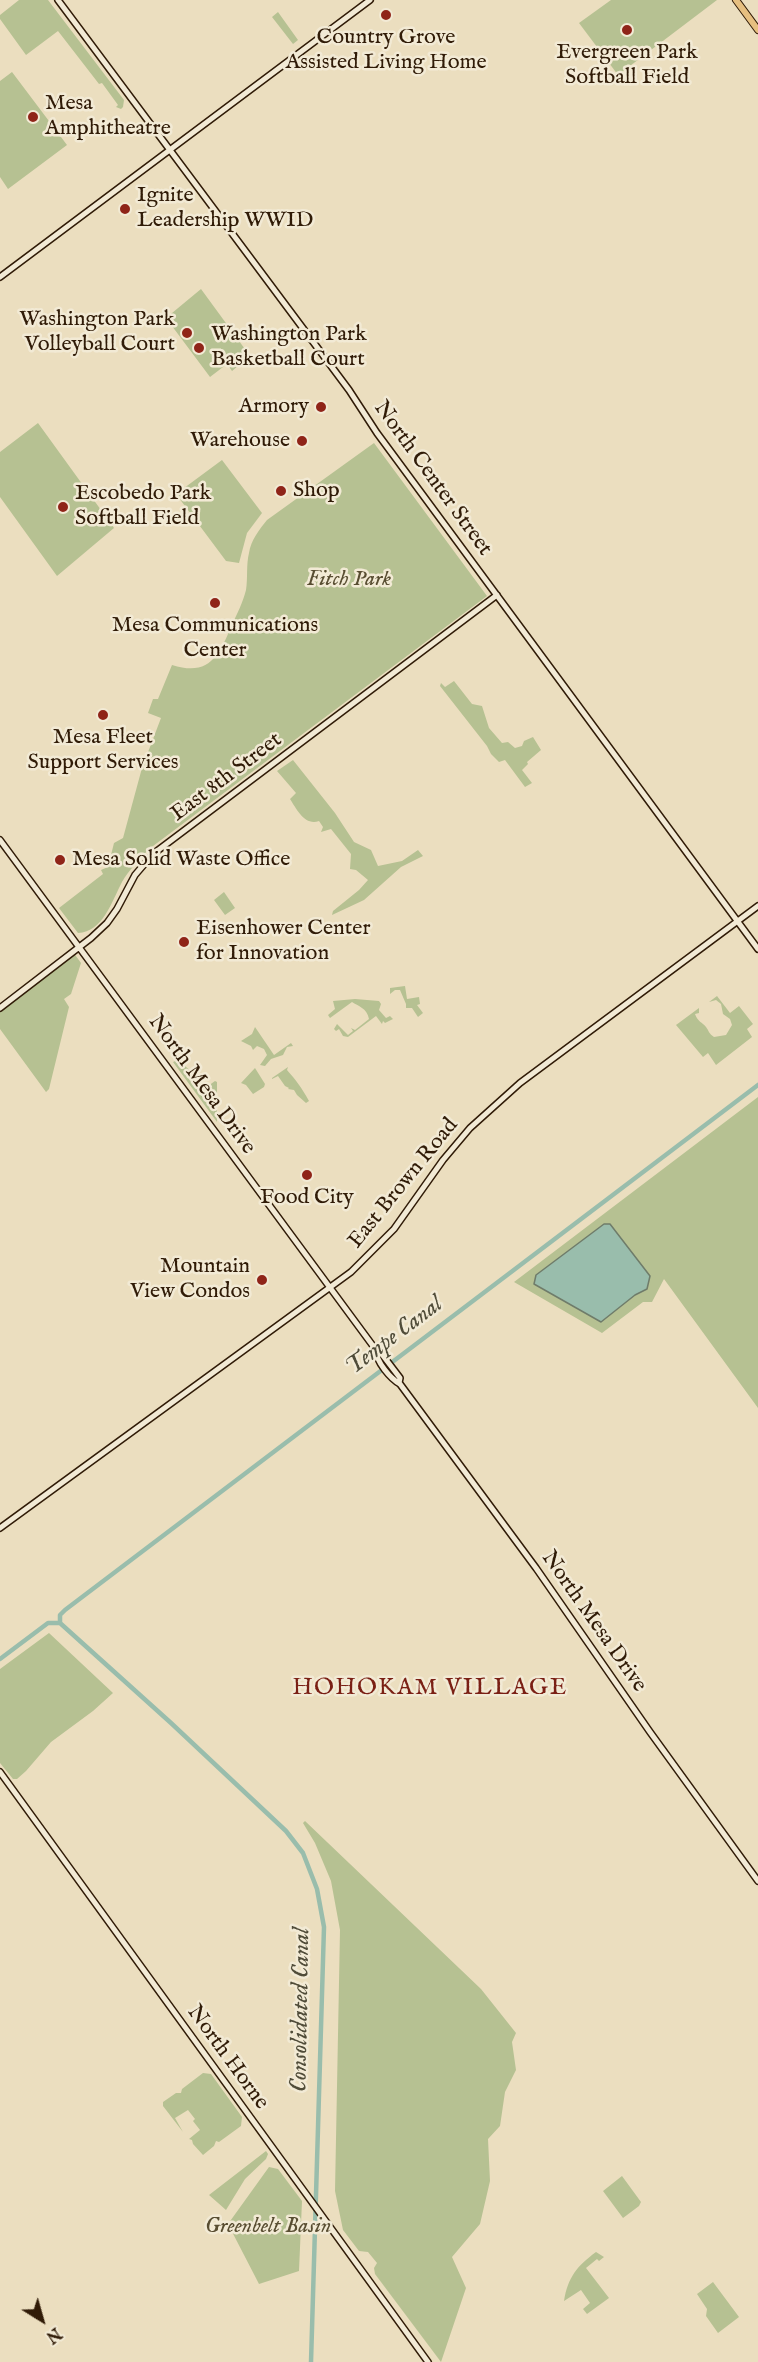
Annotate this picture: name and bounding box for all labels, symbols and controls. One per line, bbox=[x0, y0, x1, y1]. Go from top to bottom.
marker: Country Grove Assisted Living Home bbox=[379, 8, 393, 22]
marker: Evergreen Park Softball Field bbox=[620, 23, 634, 37]
place label: Country Grove Assisted Living Home bbox=[285, 25, 487, 76]
place label: Evergreen Park Softball Field bbox=[556, 40, 698, 92]
place label: Mesa Amphitheatre bbox=[45, 91, 171, 142]
marker: Mesa Amphitheatre bbox=[26, 110, 40, 124]
place label: Ignite Leadership WWID bbox=[137, 183, 313, 234]
marker: Ignite Leadership WWID bbox=[118, 202, 132, 216]
place label: Washington Park Volleyball Court bbox=[19, 307, 175, 358]
place label: Washington Park Basketball Court bbox=[211, 322, 367, 374]
marker: Washington Park Volleyball Court bbox=[180, 326, 194, 340]
marker: Washington Park Basketball Court bbox=[192, 341, 206, 355]
place label: Armory bbox=[238, 394, 309, 420]
street label: North Center Street bbox=[367, 396, 497, 562]
marker: Armory bbox=[314, 400, 328, 414]
place label: Warehouse bbox=[190, 428, 290, 454]
marker: Warehouse bbox=[295, 434, 309, 448]
place label: Shop bbox=[293, 478, 340, 504]
place label: Escobedo Park Softball Field bbox=[75, 481, 211, 532]
marker: Shop bbox=[274, 484, 288, 498]
marker: Escobedo Park Softball Field bbox=[56, 500, 70, 514]
park label: Fitch Park bbox=[307, 567, 391, 593]
marker: Mesa Communications Center bbox=[208, 596, 222, 610]
place label: Mesa Communications Center bbox=[112, 613, 318, 664]
marker: Mesa Fleet Support Services bbox=[96, 708, 110, 722]
place label: Mesa Fleet Support Services bbox=[27, 725, 179, 776]
street label: East 8th Street bbox=[166, 728, 288, 828]
place label: Mesa Solid Waste Office bbox=[72, 847, 290, 873]
marker: Mesa Solid Waste Office bbox=[53, 853, 67, 867]
place label: Eisenhower Center for Innovation bbox=[196, 916, 370, 968]
marker: Eisenhower Center for Innovation bbox=[177, 935, 191, 949]
street label: North Mesa Drive bbox=[141, 1010, 261, 1160]
street label: East Brown Road bbox=[343, 1114, 465, 1254]
marker: Food City bbox=[300, 1168, 314, 1182]
place label: Food City bbox=[260, 1185, 354, 1211]
place label: Mountain View Condos bbox=[130, 1254, 250, 1306]
marker: Mountain View Condos bbox=[255, 1273, 269, 1287]
water label: Tempe Canal bbox=[341, 1291, 449, 1383]
street label: North Mesa Drive bbox=[535, 1546, 651, 1698]
district label: HOHOKAM VILLAGE bbox=[292, 1675, 568, 1703]
water label: Consolidated Canal bbox=[286, 1928, 318, 2092]
street label: North Horne bbox=[180, 2001, 274, 2115]
park label: Greenbelt Basin bbox=[205, 2214, 331, 2240]
north arrow bbox=[12, 2290, 72, 2350]
text: N bbox=[41, 2322, 64, 2347]

